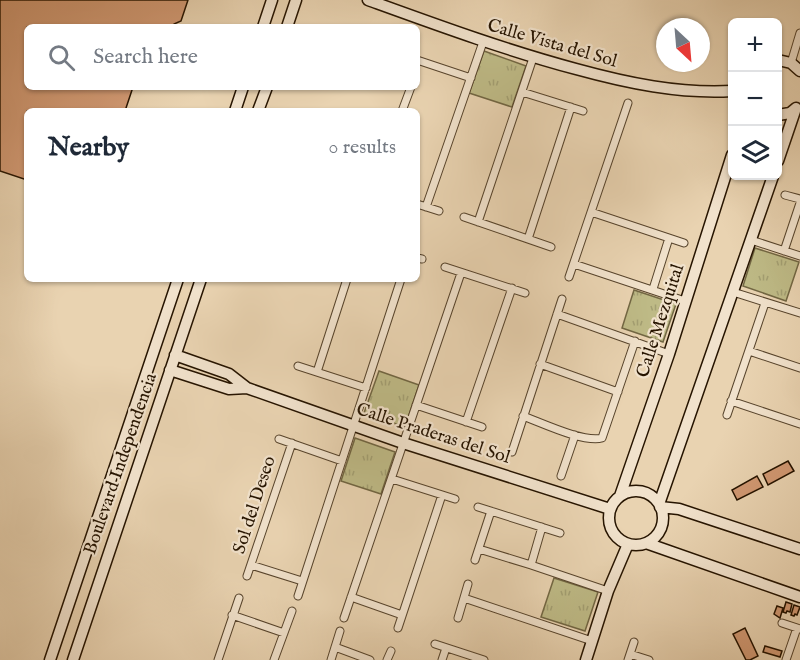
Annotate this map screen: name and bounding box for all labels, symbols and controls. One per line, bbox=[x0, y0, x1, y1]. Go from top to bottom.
street label: Calle Vista del Sol bbox=[484, 14, 620, 74]
north arrow bbox=[656, 18, 710, 72]
map controls bbox=[728, 18, 782, 180]
button: + bbox=[728, 18, 782, 72]
search box bbox=[24, 24, 420, 90]
icon: search bbox=[45, 41, 78, 74]
text: Search here bbox=[93, 43, 198, 71]
button: − bbox=[728, 72, 782, 126]
button: layers bbox=[728, 126, 782, 180]
text: Nearby bbox=[48, 131, 129, 164]
text: 0 results bbox=[329, 135, 396, 160]
street label: Calle Mezquital bbox=[632, 261, 690, 381]
street label: Boulevard Independencia bbox=[79, 370, 163, 558]
street label: Calle Praderas del Sol bbox=[353, 398, 513, 470]
street label: Sol del Deseo bbox=[228, 453, 282, 557]

